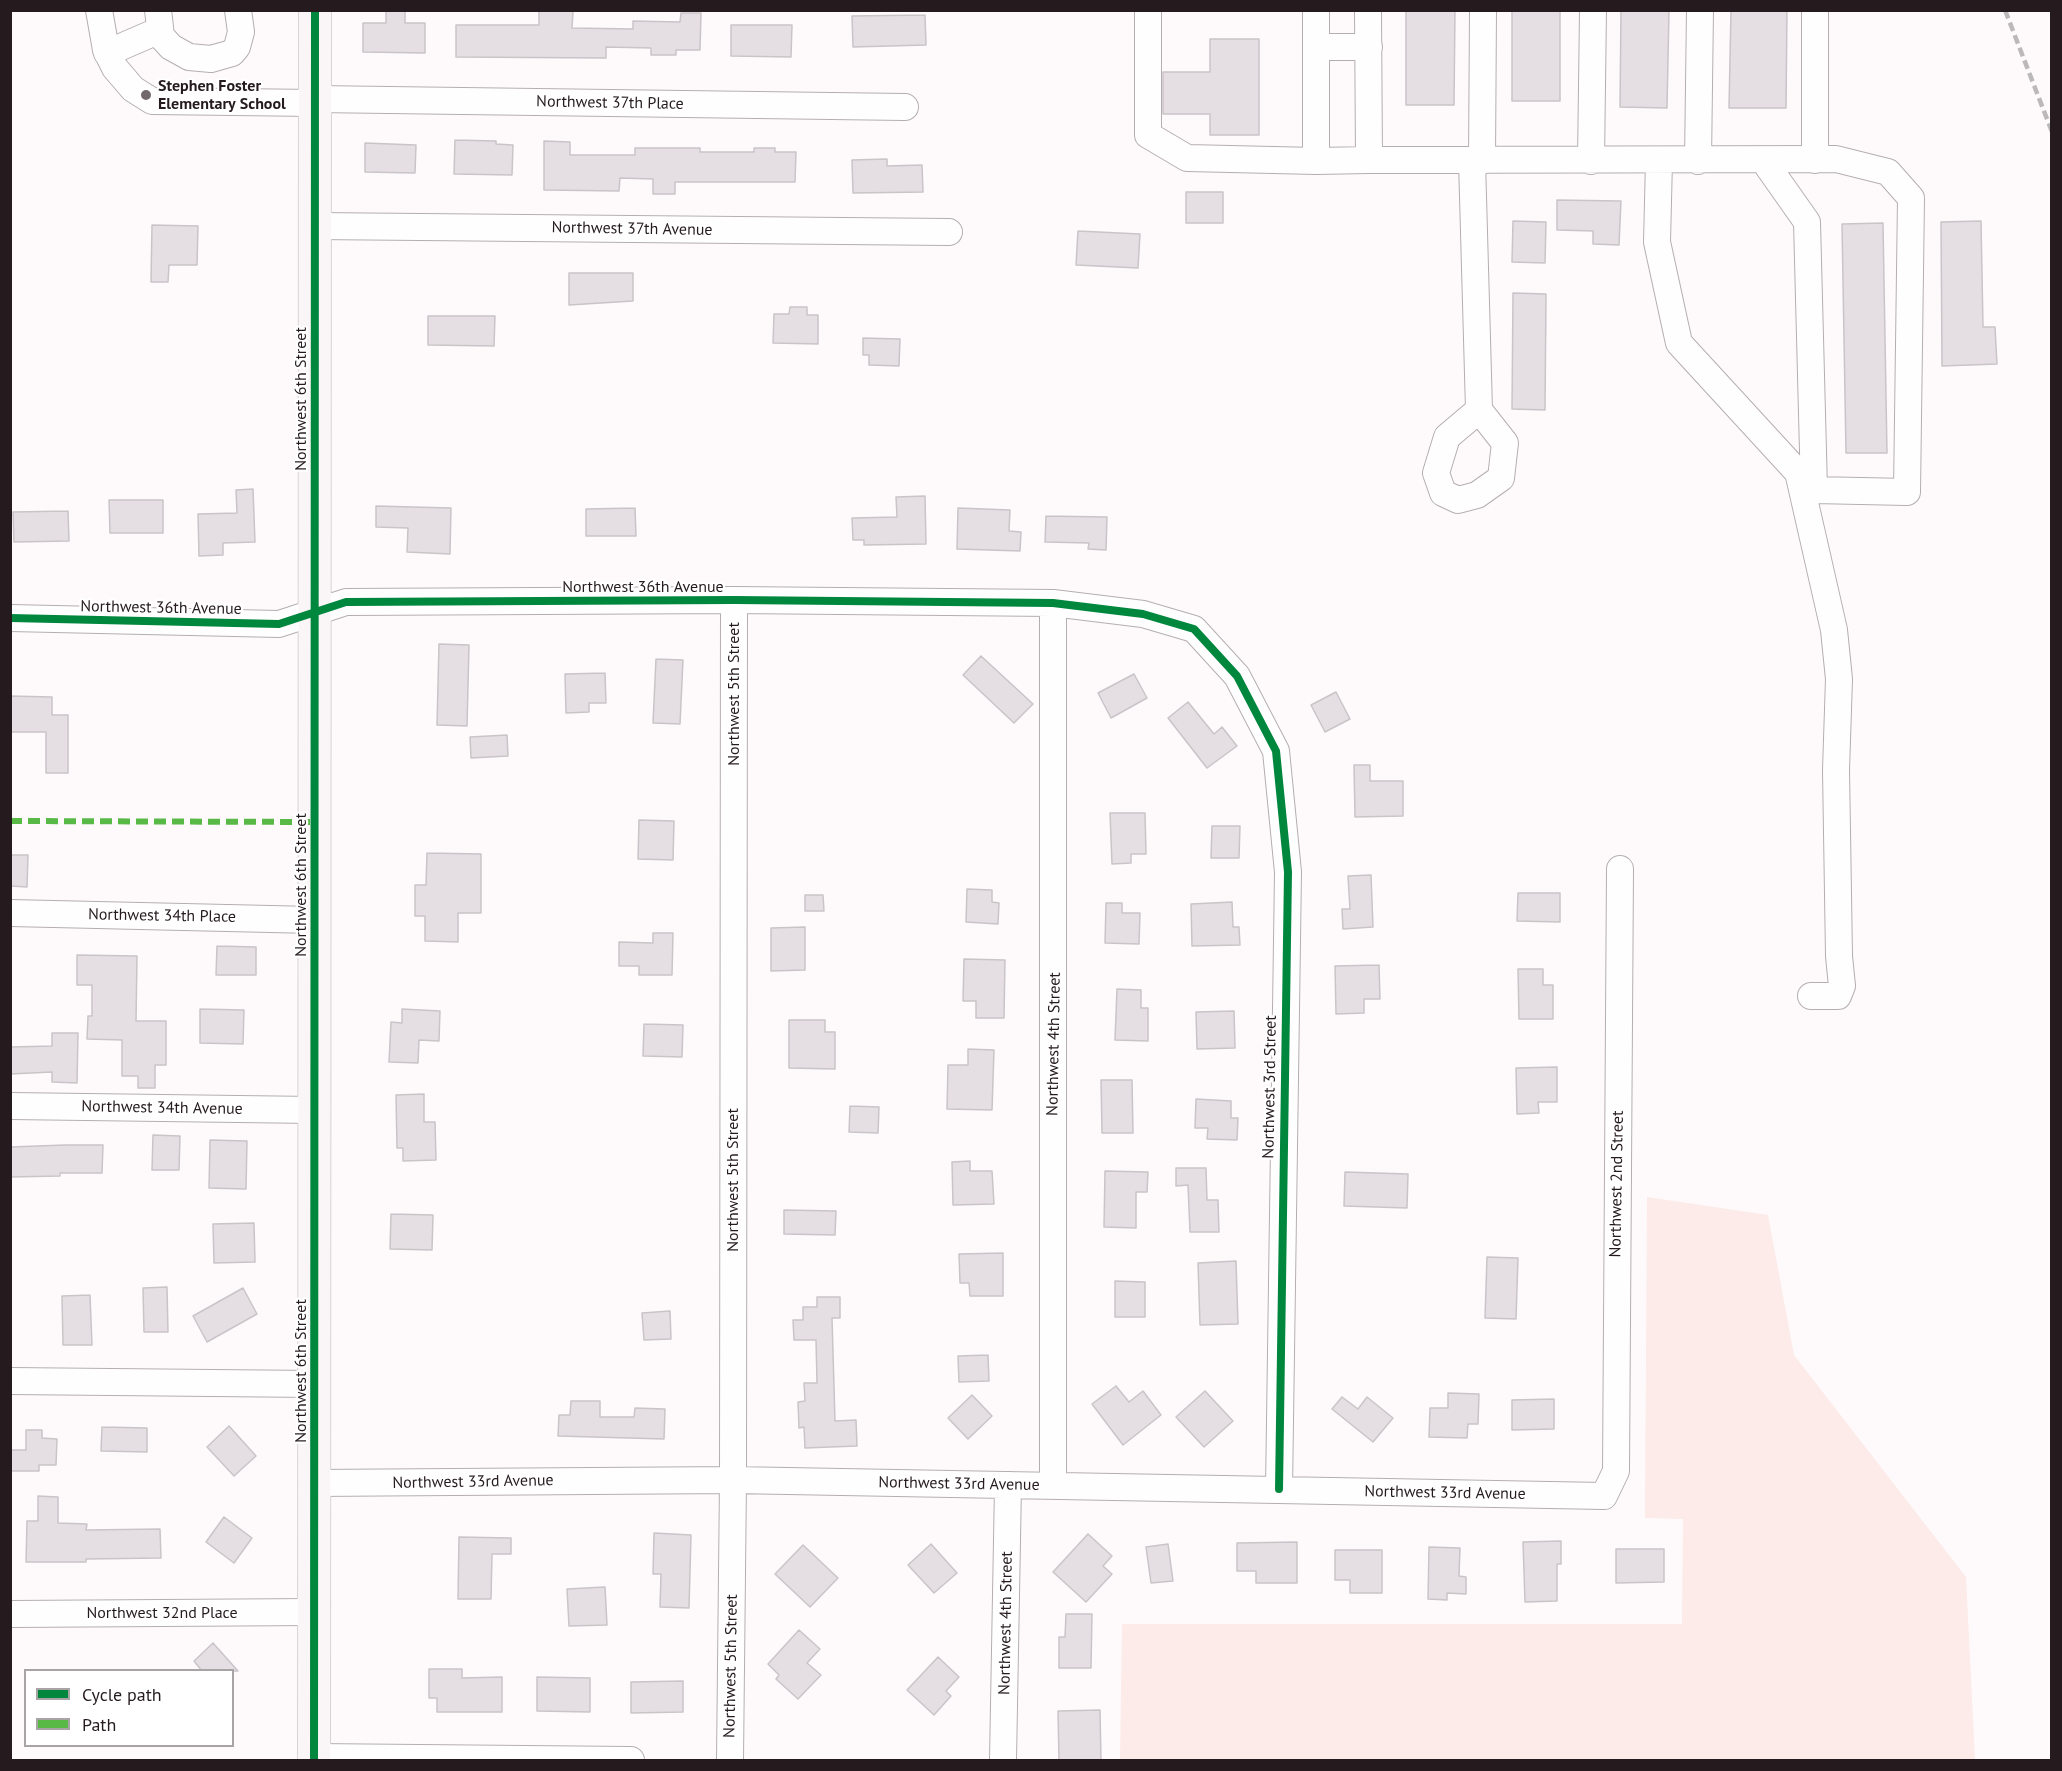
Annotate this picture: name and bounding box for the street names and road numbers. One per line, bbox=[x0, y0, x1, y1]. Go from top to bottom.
street label: Northwest 37th Place bbox=[536, 92, 684, 114]
street label: Northwest 37th Avenue bbox=[551, 218, 713, 240]
street label: Northwest 6th Street bbox=[291, 327, 311, 471]
street label: Northwest 36th Avenue bbox=[562, 577, 724, 597]
street label: Northwest 36th Avenue bbox=[80, 597, 242, 619]
street label: Northwest 5th Street bbox=[724, 622, 744, 766]
street label: Northwest 6th Street bbox=[291, 813, 311, 957]
street label: Northwest 34th Place bbox=[88, 905, 236, 927]
street label: Northwest 4th Street bbox=[1043, 972, 1065, 1116]
street label: Northwest 3rd Street bbox=[1259, 1015, 1281, 1159]
street label: Northwest 34th Avenue bbox=[81, 1097, 243, 1119]
street label: Northwest 5th Street bbox=[723, 1108, 743, 1252]
street label: Northwest 2nd Street bbox=[1606, 1110, 1628, 1258]
street label: Northwest 6th Street bbox=[291, 1299, 311, 1443]
street label: Northwest 33rd Avenue bbox=[392, 1471, 554, 1493]
street label: Northwest 33rd Avenue bbox=[878, 1473, 1040, 1495]
street label: Northwest 33rd Avenue bbox=[1364, 1482, 1526, 1504]
street label: Northwest 4th Street bbox=[995, 1551, 1017, 1695]
street label: Northwest 5th Street bbox=[720, 1594, 742, 1738]
street label: Northwest 32nd Place bbox=[86, 1603, 238, 1623]

